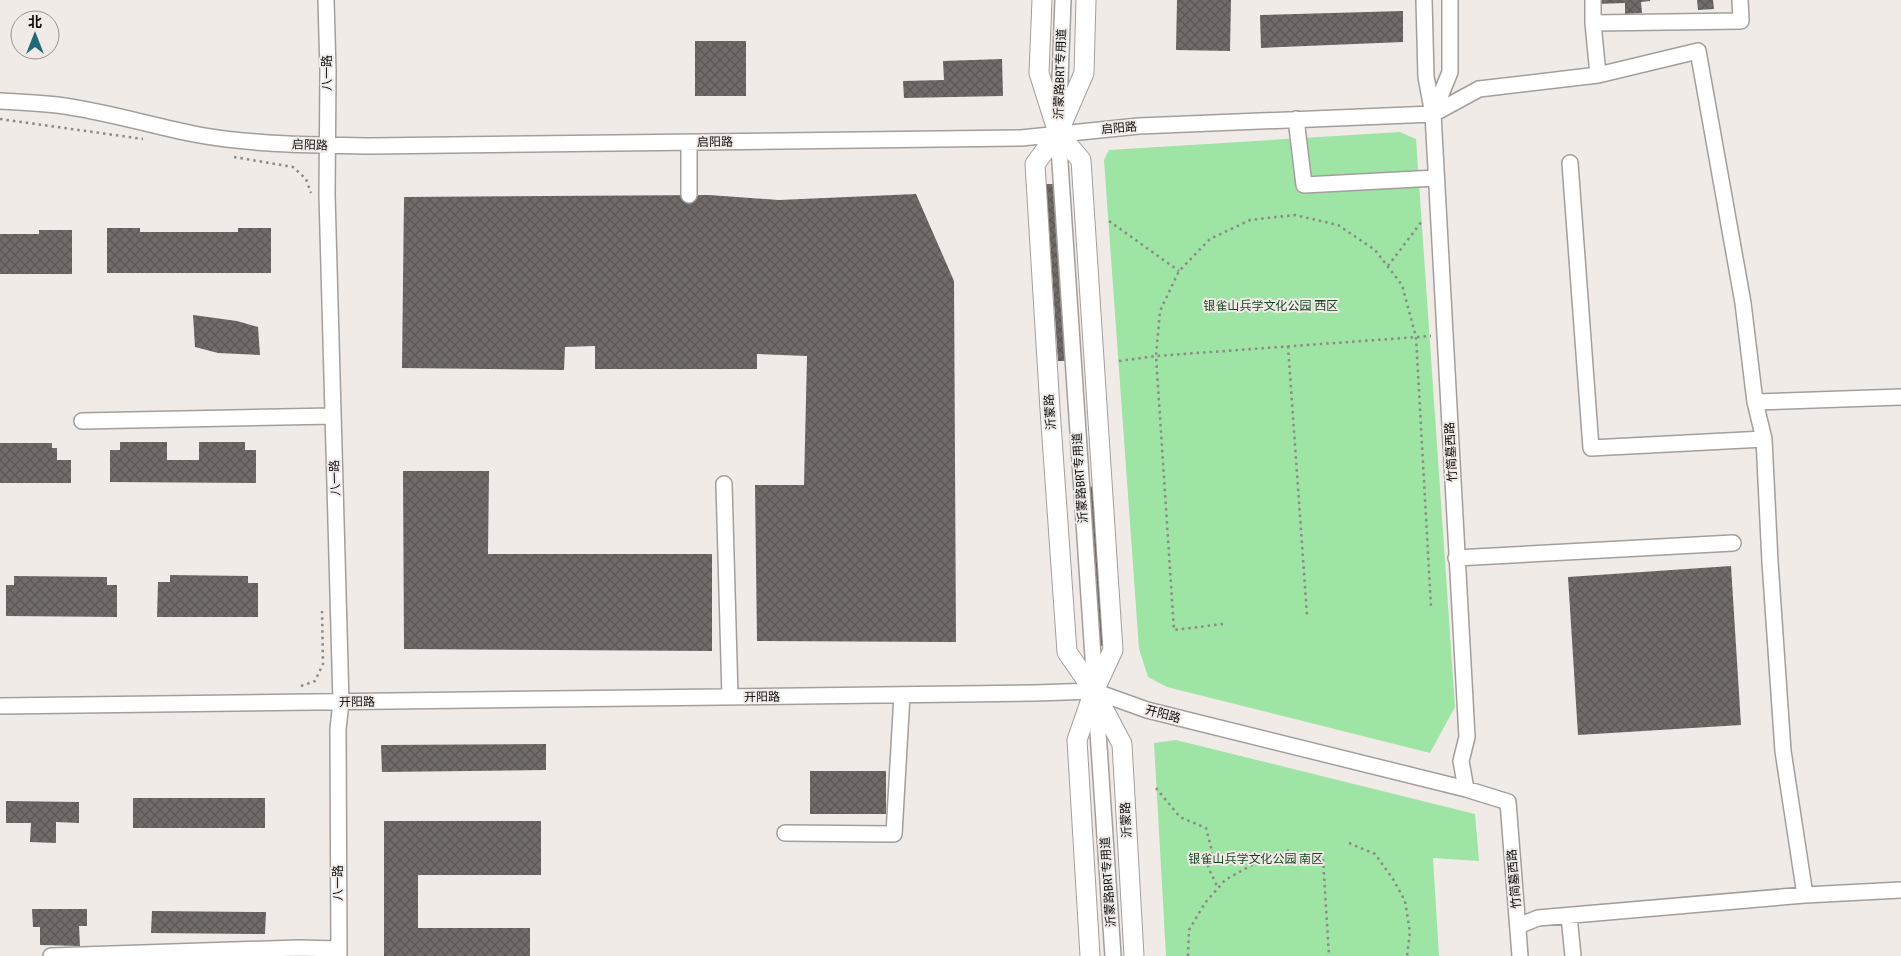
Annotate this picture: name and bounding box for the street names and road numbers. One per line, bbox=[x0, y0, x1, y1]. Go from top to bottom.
street label: 沂蒙路BRT专用道 bbox=[1051, 28, 1069, 120]
street label: 八一路 bbox=[320, 55, 334, 91]
street label: 启阳路 bbox=[1100, 119, 1138, 137]
street label: 启阳路 bbox=[697, 135, 733, 149]
street label: 启阳路 bbox=[292, 137, 328, 153]
street label: 沂蒙路 bbox=[1042, 394, 1058, 430]
street label: 竹简墓西路 bbox=[1442, 422, 1460, 482]
street label: 沂蒙路BRT专用道 bbox=[1070, 432, 1090, 524]
street label: 八一路 bbox=[327, 460, 343, 496]
street label: 开阳路 bbox=[744, 690, 780, 704]
street label: 开阳路 bbox=[339, 695, 375, 709]
street label: 开阳路 bbox=[1144, 703, 1182, 725]
street label: 沂蒙路 bbox=[1118, 802, 1134, 838]
street label: 沂蒙路BRT专用道 bbox=[1098, 836, 1118, 928]
street label: 竹简墓西路 bbox=[1504, 848, 1524, 910]
street label: 八一路 bbox=[331, 865, 345, 901]

